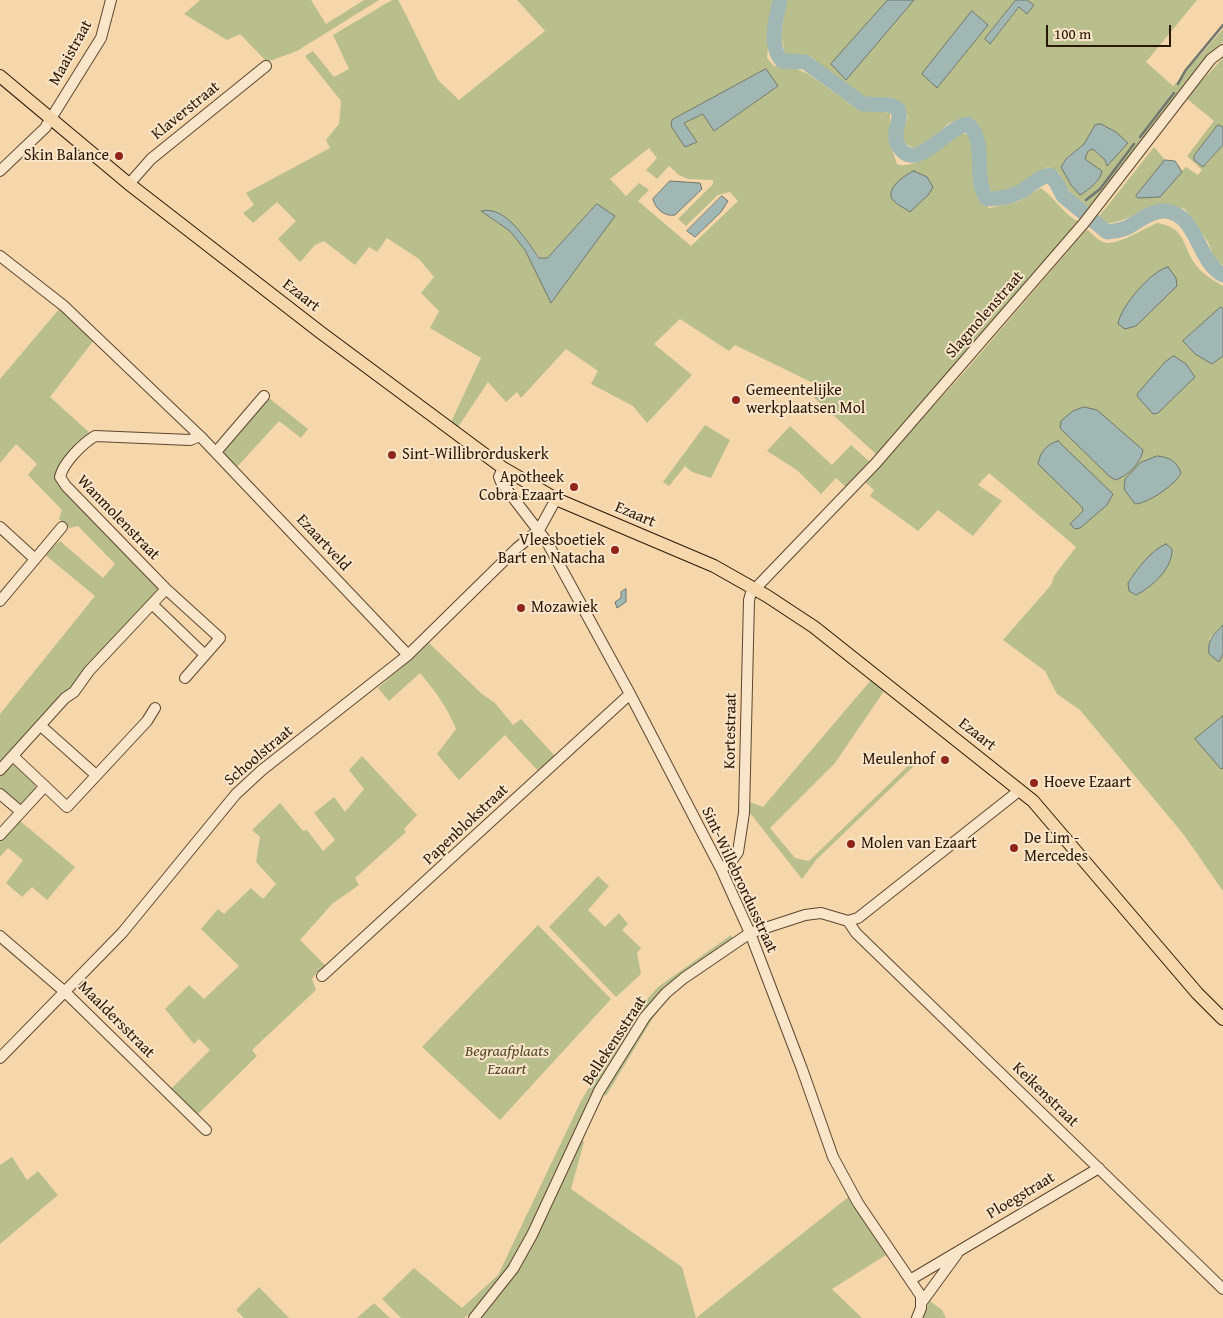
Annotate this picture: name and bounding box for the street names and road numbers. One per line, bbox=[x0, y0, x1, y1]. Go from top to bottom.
street label: Maaistraat bbox=[45, 17, 97, 89]
street label: Klaverstraat bbox=[148, 78, 224, 144]
street label: Slagmolenstraat bbox=[942, 267, 1028, 363]
street label: Ezaart bbox=[278, 275, 324, 317]
street label: Wanmolenstraat bbox=[73, 471, 163, 565]
street label: Ezaart bbox=[612, 498, 658, 532]
street label: Ezaartveld bbox=[292, 511, 354, 575]
street label: Kortestraat bbox=[721, 693, 741, 769]
street label: Ezaart bbox=[954, 714, 1000, 756]
street label: Schoolstraat bbox=[221, 722, 297, 790]
street label: Papenblokstraat bbox=[419, 781, 513, 869]
street label: Sint-Willebrordusstraat bbox=[697, 804, 781, 956]
street label: Maaldersstraat bbox=[74, 978, 158, 1062]
street label: Bellekensstraat bbox=[579, 993, 651, 1089]
street label: Keikenstraat bbox=[1008, 1059, 1082, 1131]
street label: Ploegstraat bbox=[984, 1168, 1058, 1224]

